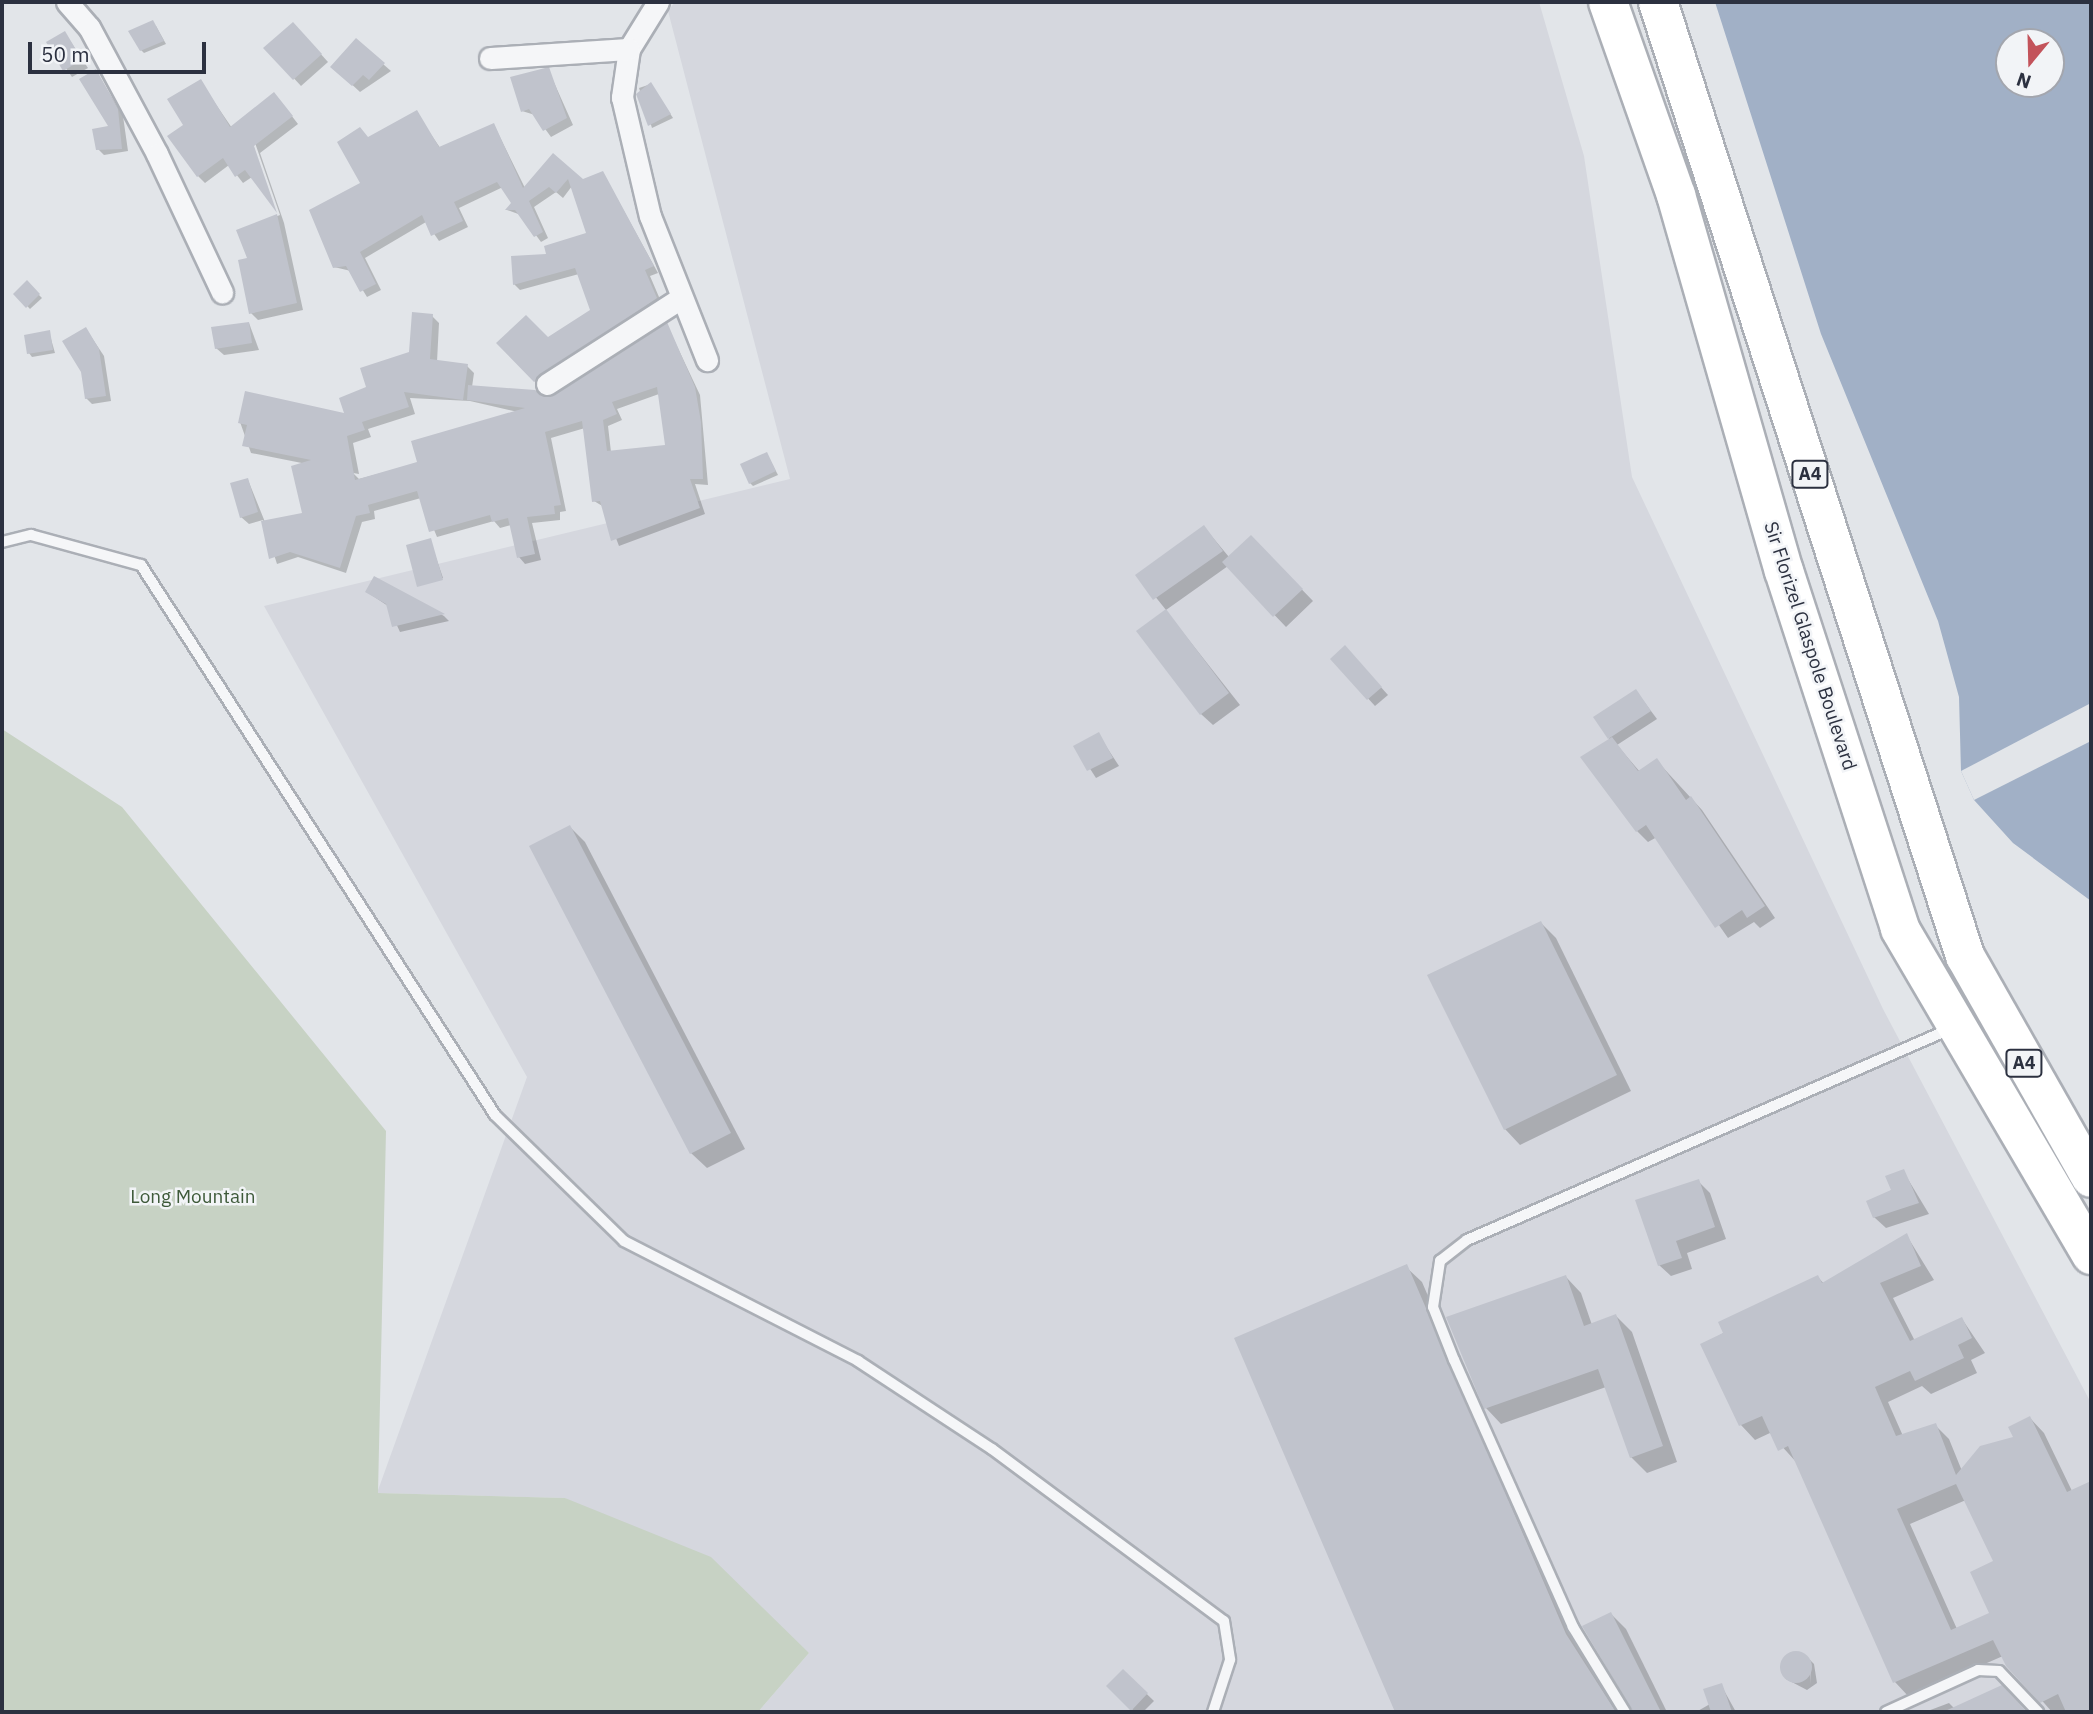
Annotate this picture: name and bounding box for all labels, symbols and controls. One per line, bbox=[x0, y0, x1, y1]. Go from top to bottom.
scale bar bbox=[32, 28, 210, 72]
north arrow bbox=[1995, 28, 2065, 98]
text: 50 m bbox=[41, 40, 90, 68]
text: N bbox=[2013, 67, 2034, 95]
road number: A4 bbox=[1791, 460, 1829, 488]
street label: Sir Florizel Glaspole Boulevard bbox=[1759, 519, 1861, 773]
road number: A4 bbox=[2005, 1048, 2043, 1078]
park label: Long Mountain bbox=[130, 1186, 256, 1208]

